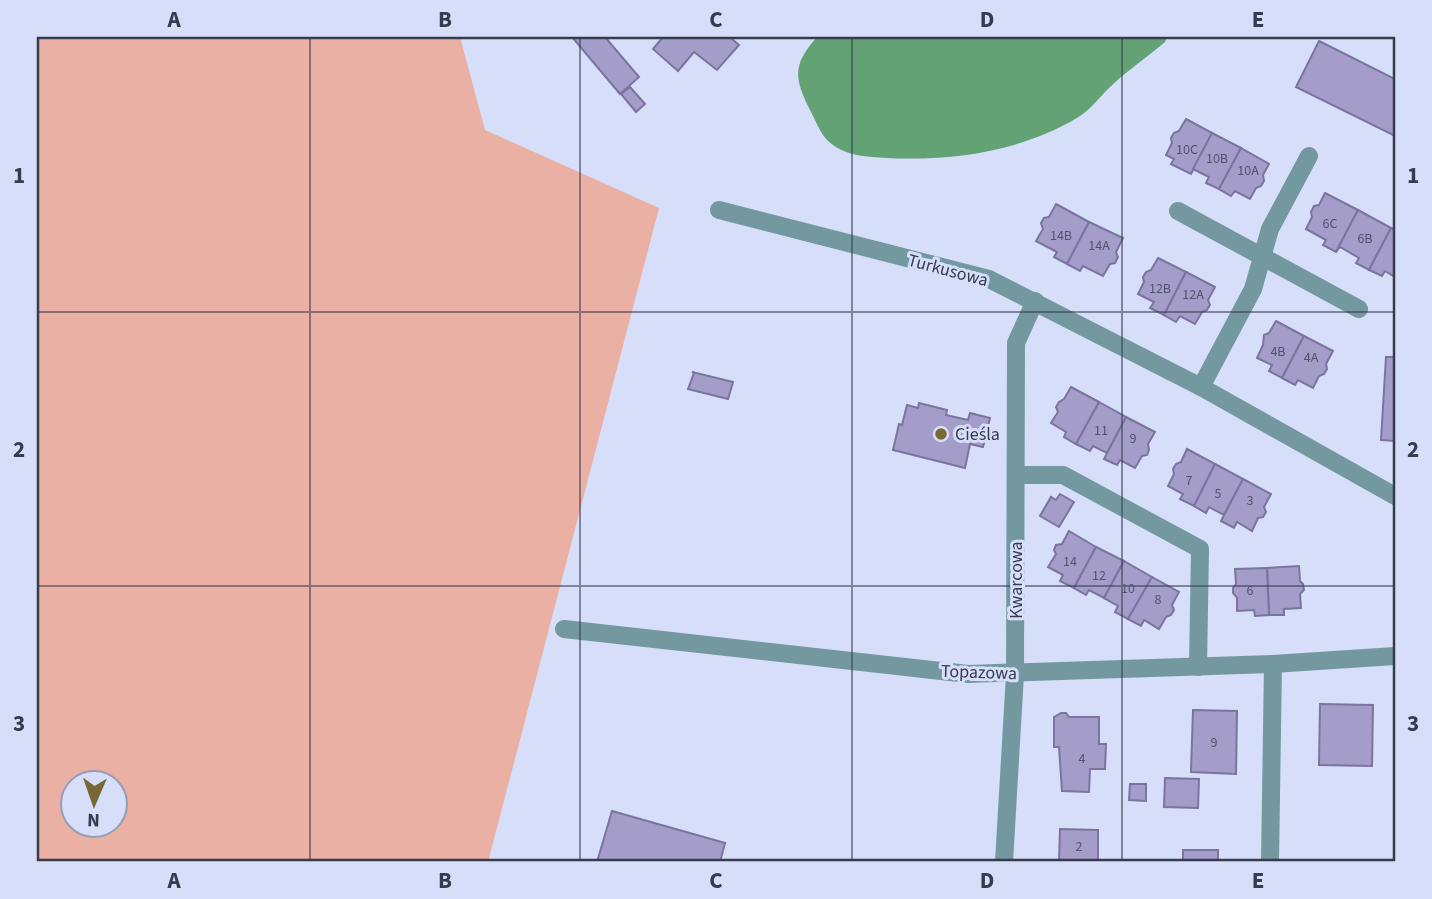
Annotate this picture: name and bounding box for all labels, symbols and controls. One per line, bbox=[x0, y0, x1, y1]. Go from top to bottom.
text: A bbox=[166, 3, 181, 36]
text: B bbox=[438, 3, 452, 36]
text: C bbox=[709, 3, 723, 36]
text: D bbox=[980, 3, 994, 36]
text: E bbox=[1252, 3, 1264, 36]
house number: 10C bbox=[1176, 140, 1198, 160]
house number: 10B bbox=[1206, 149, 1228, 169]
text: 1 bbox=[13, 159, 25, 192]
text: 1 bbox=[1407, 159, 1419, 192]
house number: 10A bbox=[1237, 161, 1259, 181]
house number: 6C bbox=[1323, 214, 1337, 234]
house number: 14B bbox=[1050, 226, 1072, 246]
house number: 6B bbox=[1357, 229, 1373, 249]
house number: 14A bbox=[1088, 236, 1110, 256]
street label: Turkusowa bbox=[905, 248, 991, 293]
house number: 12B bbox=[1149, 279, 1171, 299]
house number: 12A bbox=[1182, 285, 1204, 305]
house number: 4B bbox=[1270, 342, 1286, 362]
house number: 4A bbox=[1304, 348, 1319, 368]
house number: 11 bbox=[1094, 421, 1108, 441]
place label: Cieśla bbox=[955, 422, 1000, 447]
marker: Cieśla bbox=[933, 426, 949, 442]
house number: 9 bbox=[1130, 429, 1137, 449]
text: 2 bbox=[13, 433, 25, 466]
text: 2 bbox=[1407, 433, 1419, 466]
house number: 7 bbox=[1186, 471, 1193, 491]
house number: 5 bbox=[1215, 484, 1222, 504]
house number: 3 bbox=[1247, 491, 1254, 511]
street label: Kwarcowa bbox=[1004, 541, 1029, 619]
house number: 14 bbox=[1063, 552, 1077, 572]
house number: 12 bbox=[1092, 566, 1106, 586]
house number: 10 bbox=[1121, 579, 1135, 599]
house number: 6 bbox=[1247, 581, 1254, 601]
house number: 8 bbox=[1155, 590, 1162, 610]
street label: Topazowa bbox=[941, 659, 1017, 686]
text: 3 bbox=[13, 707, 25, 740]
text: 3 bbox=[1407, 707, 1419, 740]
house number: 9 bbox=[1211, 733, 1218, 753]
house number: 4 bbox=[1079, 749, 1086, 769]
north arrow bbox=[60, 769, 130, 839]
text: N bbox=[87, 806, 100, 833]
house number: 2 bbox=[1076, 837, 1083, 857]
text: A bbox=[166, 864, 181, 897]
text: B bbox=[438, 864, 452, 897]
text: C bbox=[709, 864, 723, 897]
text: D bbox=[980, 864, 994, 897]
text: E bbox=[1252, 864, 1264, 897]

